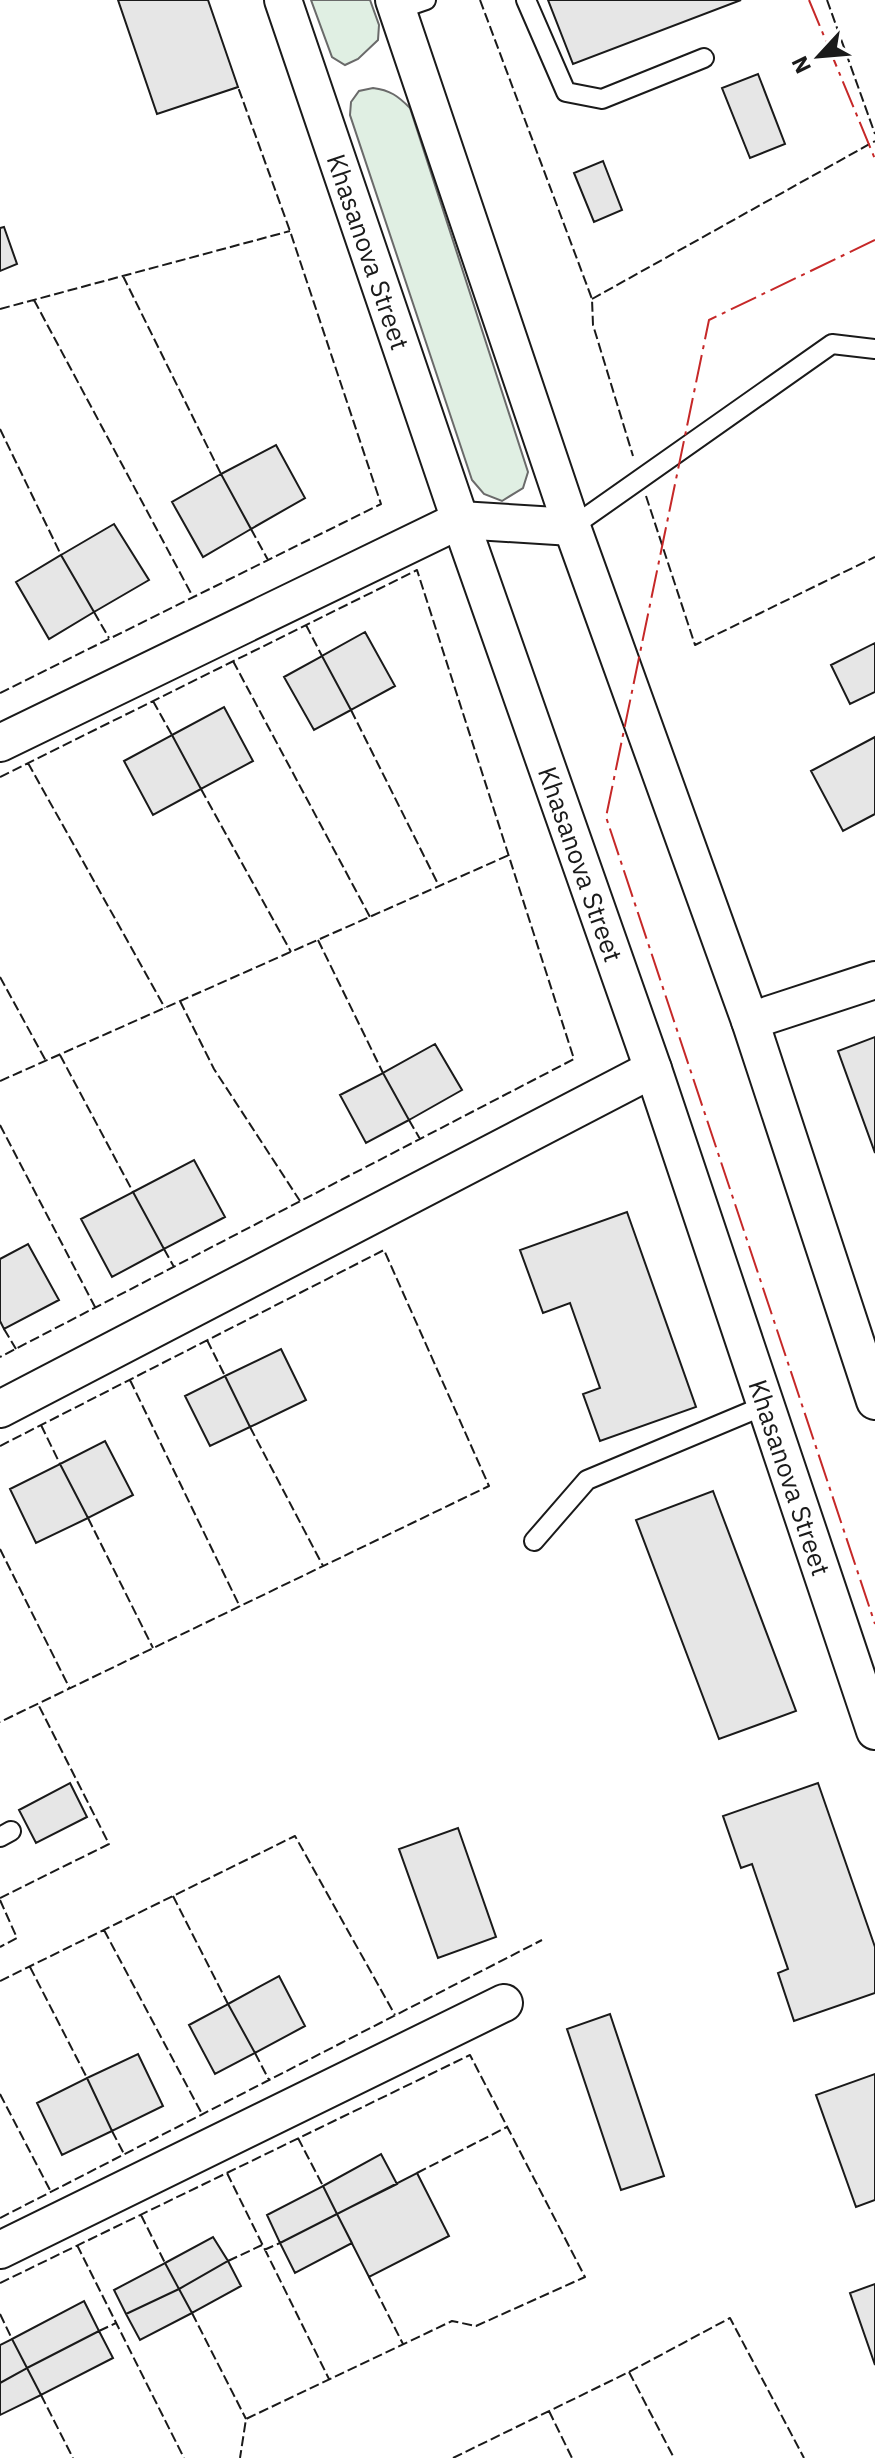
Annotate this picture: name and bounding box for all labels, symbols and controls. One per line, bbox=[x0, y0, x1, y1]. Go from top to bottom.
north arrow bbox=[779, 16, 859, 96]
text: N bbox=[784, 51, 817, 79]
street label: Khasanova Street bbox=[320, 149, 418, 354]
street label: Khasanova Street bbox=[531, 762, 631, 966]
street label: Khasanova Street bbox=[741, 1375, 839, 1580]

